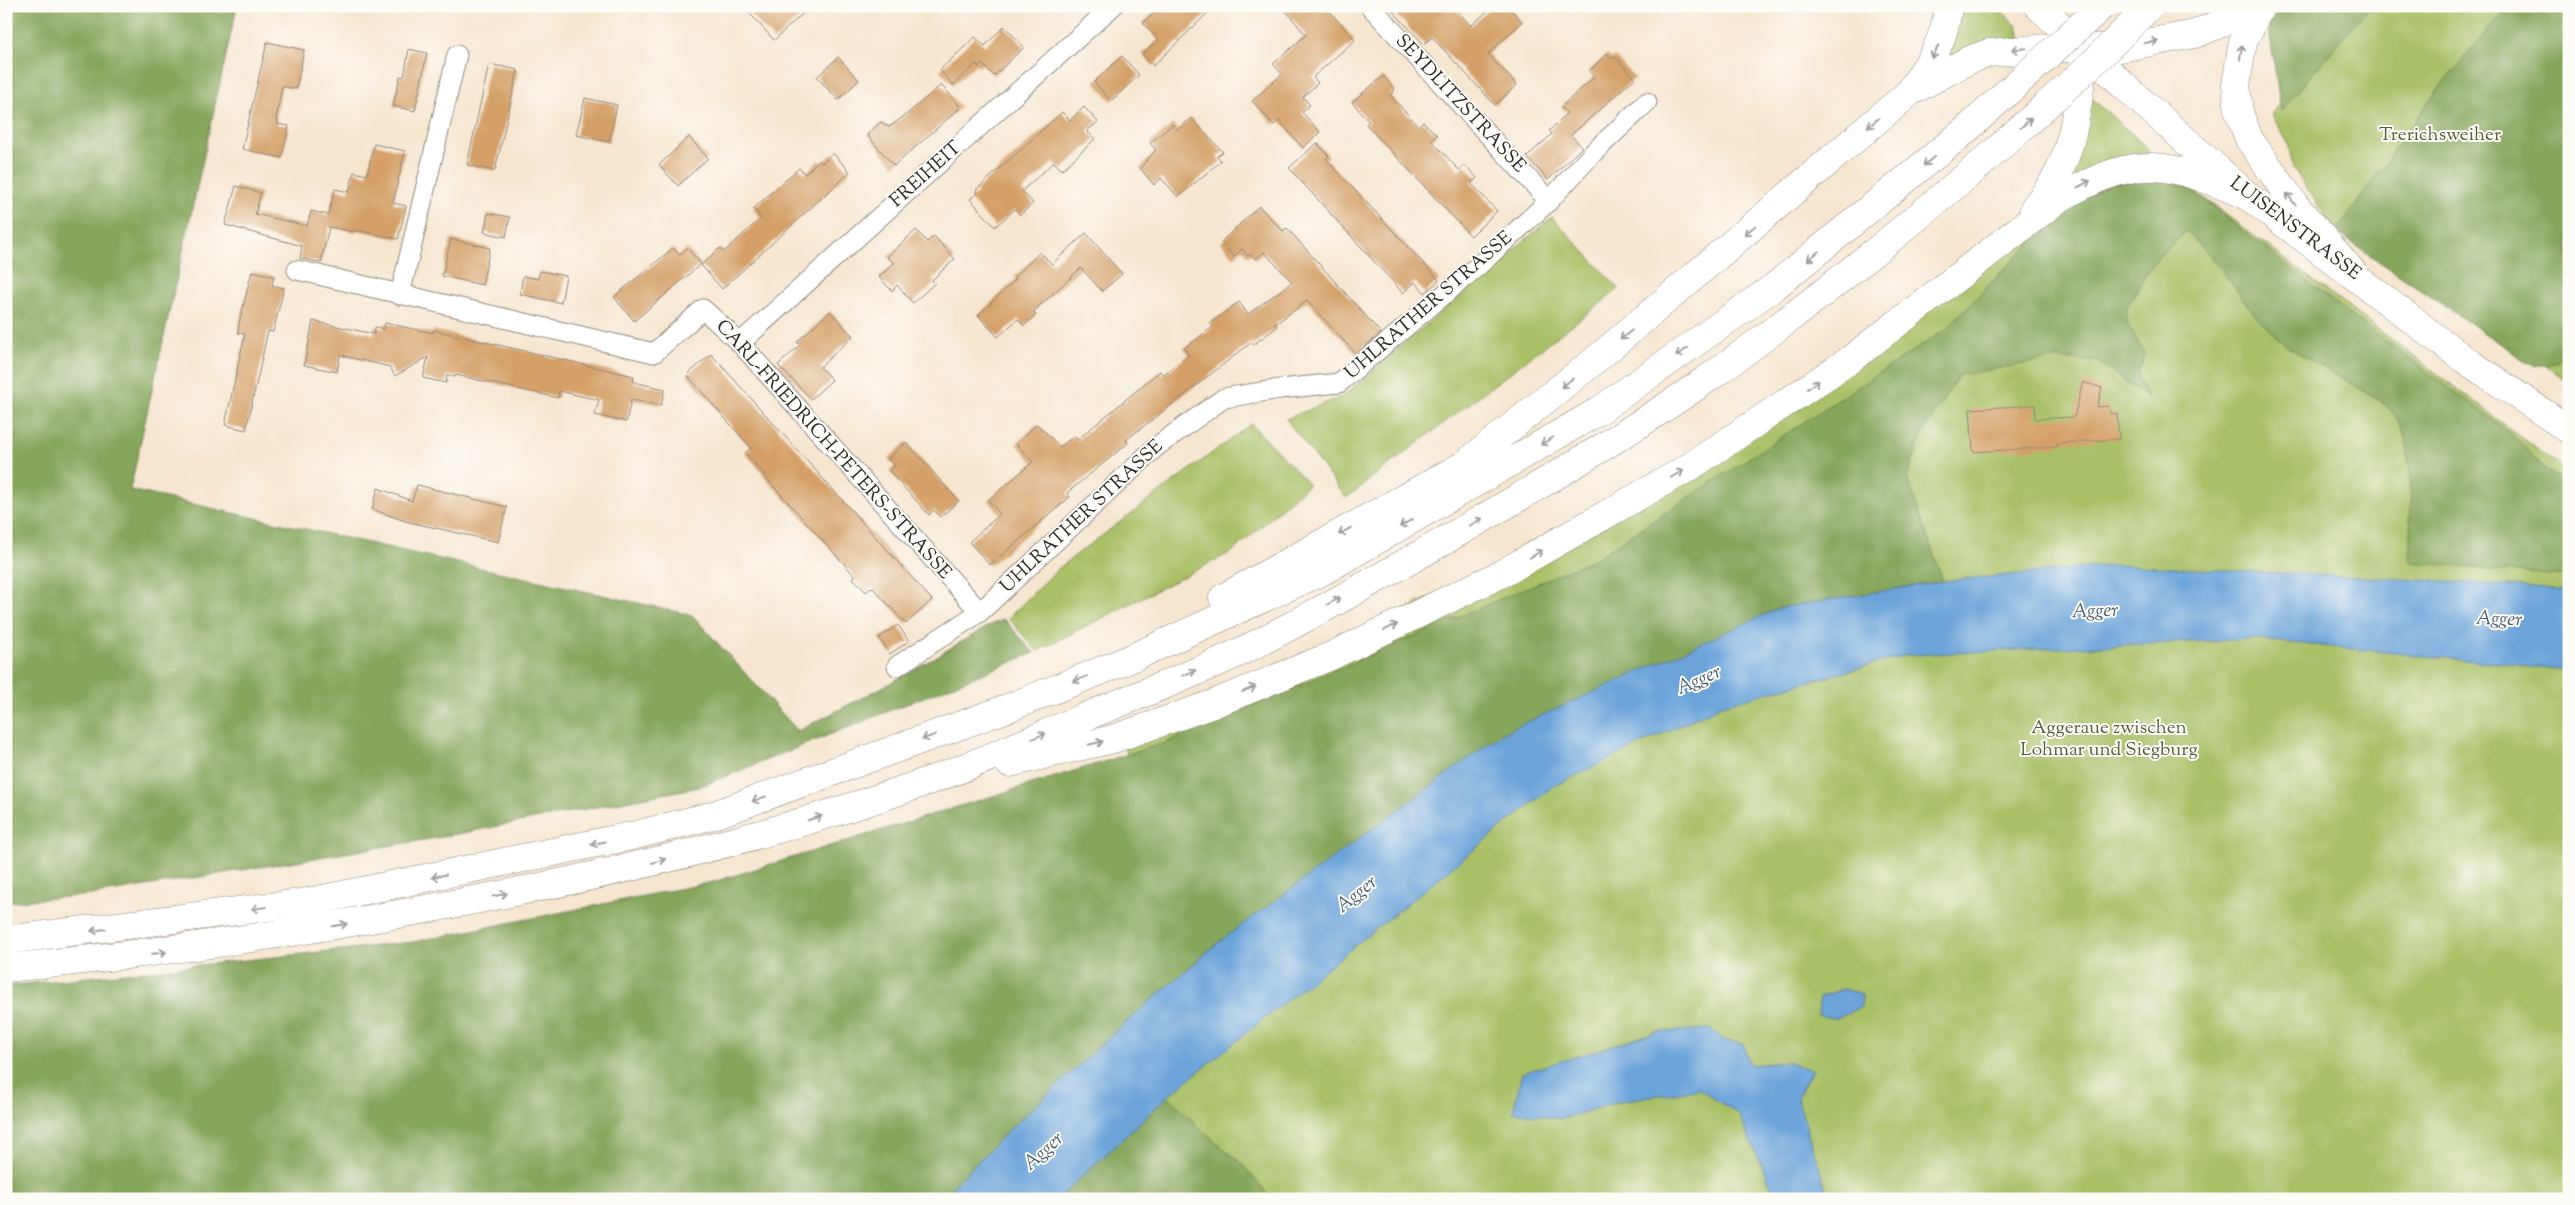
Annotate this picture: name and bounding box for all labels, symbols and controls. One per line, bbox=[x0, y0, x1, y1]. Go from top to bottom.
street label: SEYDLITZSTRASSE bbox=[1389, 29, 1532, 180]
one-way arrow bbox=[2143, 37, 2159, 47]
one-way arrow bbox=[1930, 44, 1940, 59]
one-way arrow bbox=[2237, 44, 2247, 60]
one-way arrow bbox=[2012, 45, 2028, 54]
one-way arrow bbox=[2019, 117, 2032, 129]
one-way arrow bbox=[1866, 118, 1879, 129]
park label: Trerichsweiher bbox=[2379, 122, 2501, 149]
street label: FREIHEIT bbox=[884, 136, 968, 214]
one-way arrow bbox=[1922, 155, 1935, 167]
street label: LUISENSTRASSE bbox=[2224, 171, 2367, 288]
one-way arrow bbox=[2077, 179, 2092, 189]
one-way arrow bbox=[2286, 192, 2296, 206]
one-way arrow bbox=[1744, 224, 1757, 235]
street label: UHLRATHER STRASSE bbox=[1339, 225, 1519, 387]
one-way arrow bbox=[1807, 250, 1820, 261]
street label: CARL-FRIEDRICH-PETERS-STRASSE bbox=[709, 314, 957, 586]
one-way arrow bbox=[1620, 329, 1633, 340]
one-way arrow bbox=[1675, 347, 1689, 357]
one-way arrow bbox=[1561, 378, 1574, 389]
one-way arrow bbox=[1805, 379, 1819, 389]
street label: UHLRATHER STRASSE bbox=[994, 434, 1170, 600]
one-way arrow bbox=[1540, 437, 1554, 447]
one-way arrow bbox=[1670, 469, 1685, 479]
one-way arrow bbox=[1469, 517, 1483, 527]
one-way arrow bbox=[1399, 518, 1413, 528]
one-way arrow bbox=[1338, 526, 1353, 536]
one-way arrow bbox=[1528, 549, 1542, 559]
one-way arrow bbox=[1327, 596, 1341, 606]
water label: Agger bbox=[2071, 597, 2119, 627]
water label: Agger bbox=[2475, 605, 2523, 635]
one-way arrow bbox=[1383, 622, 1398, 631]
water label: Agger bbox=[1672, 658, 1726, 704]
one-way arrow bbox=[1181, 668, 1196, 678]
one-way arrow bbox=[1073, 674, 1088, 684]
one-way arrow bbox=[1241, 684, 1256, 694]
park label: Aggeraue zwischen Lohmar und Siegburg bbox=[2020, 715, 2198, 764]
one-way arrow bbox=[1031, 731, 1046, 741]
one-way arrow bbox=[921, 733, 937, 742]
one-way arrow bbox=[1088, 738, 1104, 747]
one-way arrow bbox=[752, 795, 768, 804]
one-way arrow bbox=[807, 812, 823, 822]
one-way arrow bbox=[591, 839, 607, 848]
one-way arrow bbox=[650, 856, 666, 865]
water label: Agger bbox=[1330, 869, 1384, 921]
one-way arrow bbox=[432, 871, 448, 881]
one-way arrow bbox=[491, 890, 507, 899]
one-way arrow bbox=[252, 903, 268, 913]
one-way arrow bbox=[332, 920, 348, 930]
one-way arrow bbox=[91, 925, 107, 935]
one-way arrow bbox=[151, 948, 167, 958]
water label: Agger bbox=[1017, 1126, 1071, 1178]

